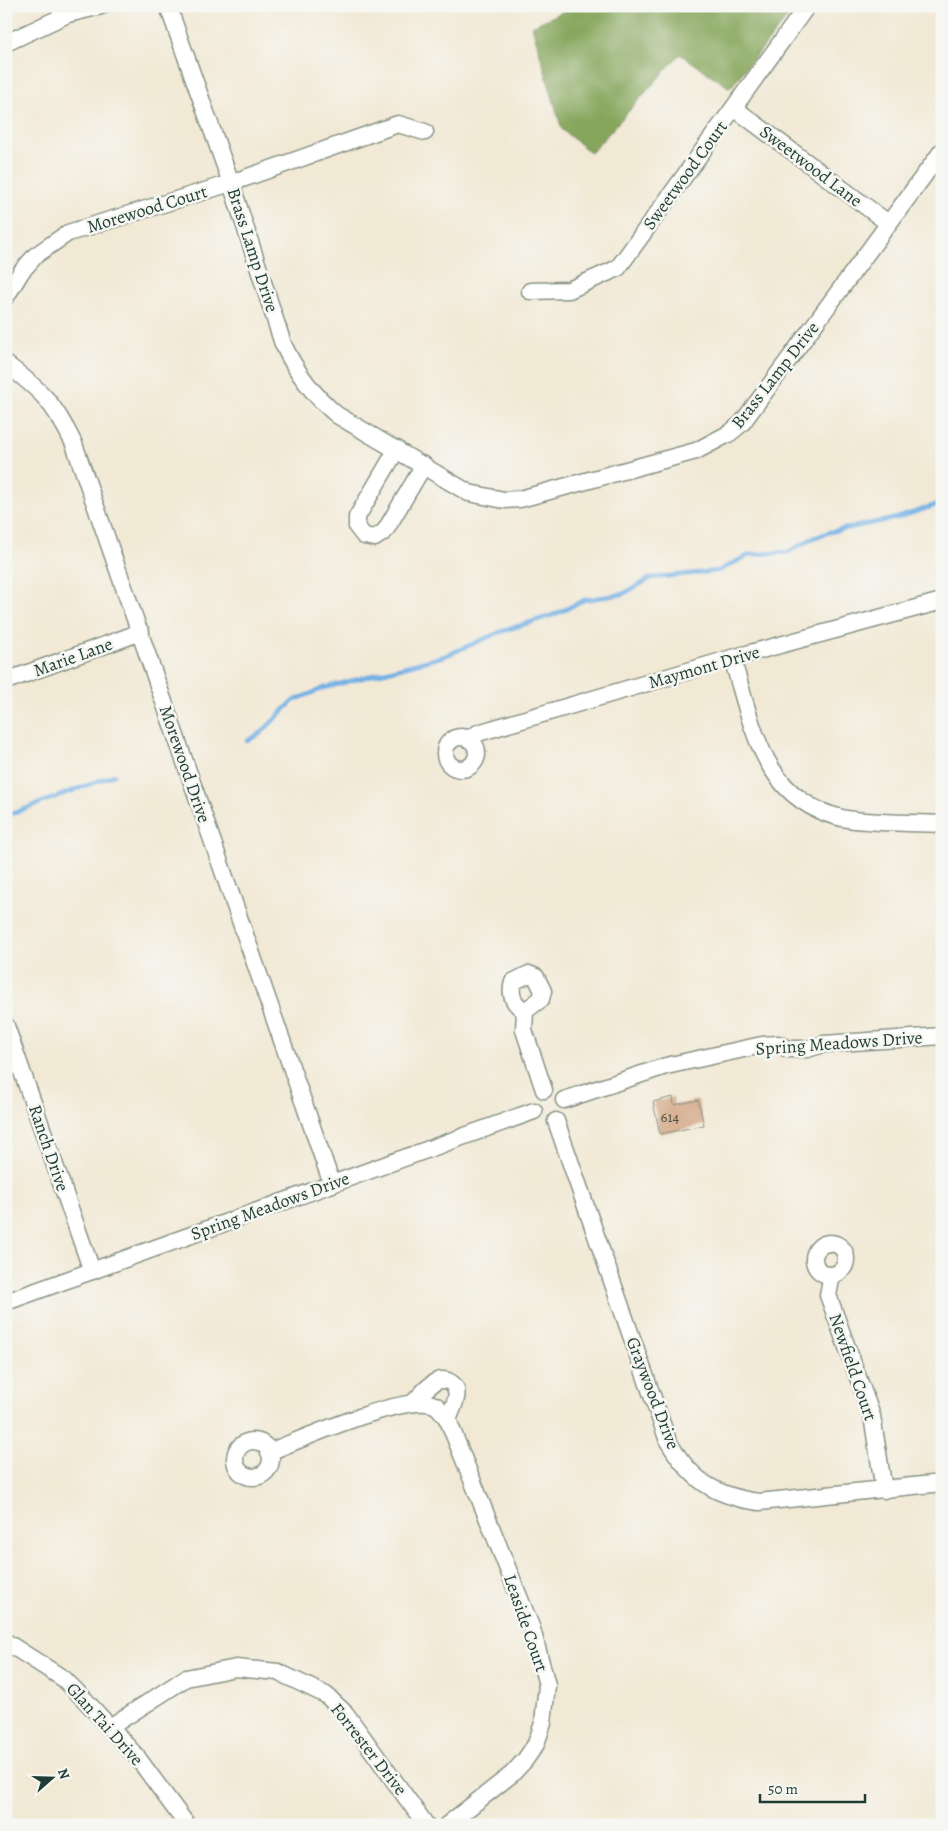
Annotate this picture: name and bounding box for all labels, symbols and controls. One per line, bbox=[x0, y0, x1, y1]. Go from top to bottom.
street label: Sweetwood Court bbox=[637, 115, 733, 235]
street label: Sweetwood Lane bbox=[755, 120, 867, 212]
street label: Morewood Court bbox=[84, 179, 210, 239]
street label: Brass Lamp Drive bbox=[222, 185, 284, 315]
street label: Brass Lamp Drive bbox=[726, 317, 824, 433]
street label: Marie Lane bbox=[30, 632, 116, 682]
street label: Maymont Drive bbox=[645, 640, 763, 694]
street label: Morewood Drive bbox=[154, 702, 216, 826]
street label: Spring Meadows Drive bbox=[755, 1025, 923, 1061]
street label: Ranch Drive bbox=[23, 1101, 75, 1195]
house number: 614 bbox=[661, 1107, 680, 1127]
street label: Spring Meadows Drive bbox=[187, 1166, 353, 1246]
street label: Newfield Court bbox=[823, 1310, 883, 1424]
street label: Graywood Drive bbox=[621, 1333, 685, 1453]
street label: Leaside Court bbox=[498, 1571, 554, 1675]
street label: Glan Tai Drive bbox=[61, 1677, 149, 1771]
street label: Forrester Drive bbox=[325, 1698, 413, 1800]
north arrow bbox=[28, 1754, 78, 1804]
text: N bbox=[53, 1766, 74, 1782]
scale bar bbox=[760, 1771, 866, 1803]
text: 50 m bbox=[768, 1779, 798, 1799]

